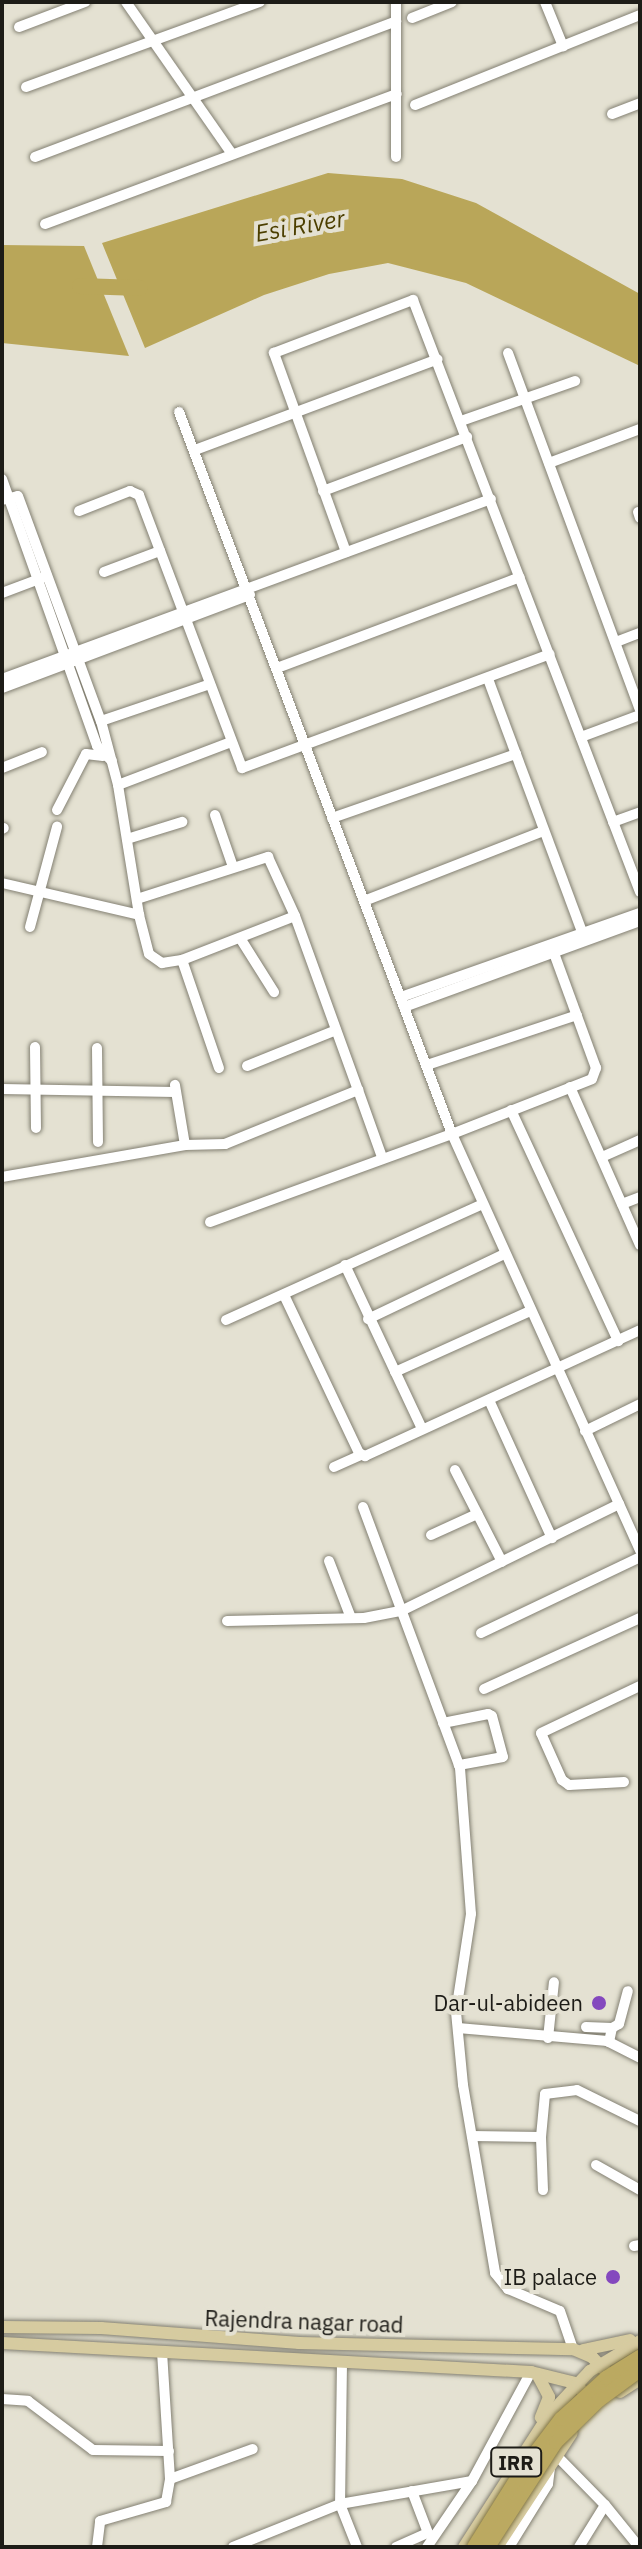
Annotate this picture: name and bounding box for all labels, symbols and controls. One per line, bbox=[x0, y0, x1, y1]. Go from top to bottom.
water label: Esi River bbox=[253, 204, 347, 248]
place label: Dar-ul-abideen bbox=[434, 1990, 583, 2016]
marker: Dar-ul-abideen bbox=[590, 1994, 608, 2012]
place label: IB palace bbox=[503, 2264, 597, 2290]
marker: IB palace bbox=[604, 2268, 622, 2286]
street label: Rajendra nagar road bbox=[204, 2304, 404, 2338]
road number: IRR bbox=[490, 2446, 542, 2478]

